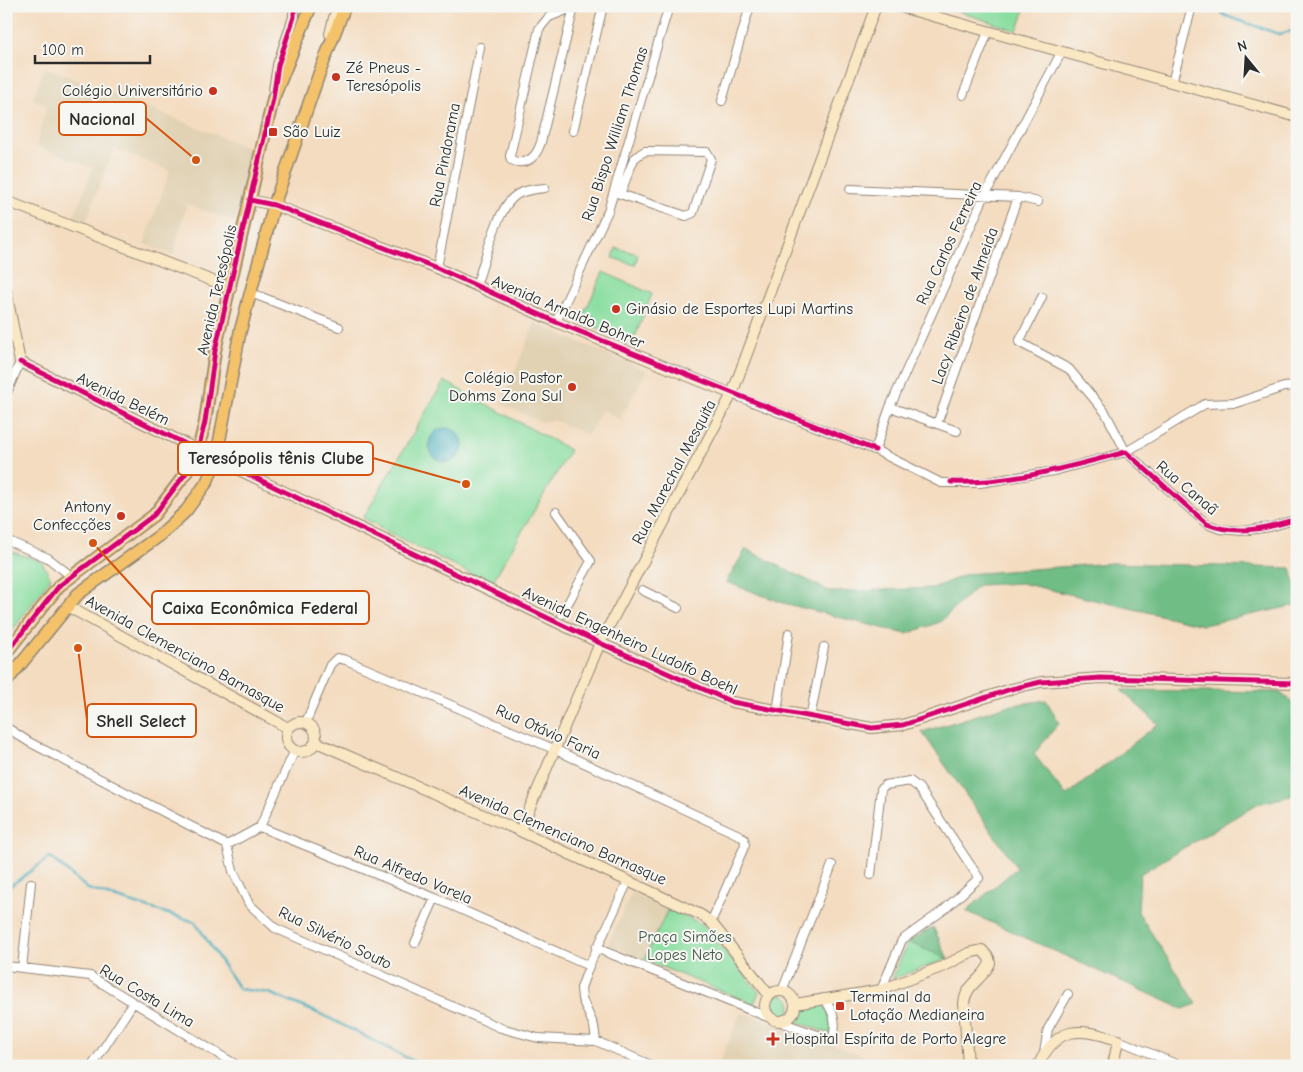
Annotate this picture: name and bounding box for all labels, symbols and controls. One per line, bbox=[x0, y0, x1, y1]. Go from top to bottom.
scale bar bbox=[35, 32, 150, 64]
north arrow bbox=[1220, 32, 1270, 82]
text: N bbox=[1235, 37, 1249, 56]
text: 100 m bbox=[42, 41, 84, 59]
street label: Rua Bispo William Thomas bbox=[578, 44, 652, 223]
place label: Zé Pneus - Teresópolis bbox=[346, 59, 421, 95]
marker: Zé Pneus - Teresópolis bbox=[330, 71, 342, 83]
place label: Colégio Universitário bbox=[62, 82, 203, 100]
marker: Colégio Universitário bbox=[207, 85, 219, 97]
callout: Nacional bbox=[59, 102, 146, 135]
street label: Rua Pindorama bbox=[426, 102, 464, 208]
text: Nacional bbox=[69, 109, 135, 130]
place label: São Luiz bbox=[283, 123, 341, 141]
marker: São Luiz bbox=[267, 126, 279, 138]
street label: Rua Carlos Ferreira bbox=[912, 178, 986, 308]
street label: Avenida Teresópolis bbox=[193, 223, 241, 357]
street label: Lacy Ribeiro de Almeida bbox=[928, 225, 1002, 387]
street label: Avenida Arnaldo Bohrer bbox=[489, 272, 648, 353]
place label: Ginásio de Esportes Lupi Martins bbox=[626, 300, 853, 318]
marker: Ginásio de Esportes Lupi Martins bbox=[610, 303, 622, 315]
street label: Avenida Belém bbox=[74, 369, 172, 429]
place label: Colégio Pastor Dohms Zona Sul bbox=[449, 369, 563, 405]
marker: Colégio Pastor Dohms Zona Sul bbox=[566, 381, 578, 393]
street label: Rua Marechal Mesquita bbox=[628, 397, 720, 547]
callout: Teresópolis tênis Clube bbox=[178, 442, 373, 475]
text: Teresópolis tênis Clube bbox=[188, 448, 364, 469]
street label: Rua Canaã bbox=[1153, 457, 1221, 519]
place label: Antony Confecções bbox=[33, 498, 112, 534]
marker: Antony Confecções bbox=[115, 510, 127, 522]
street label: Avenida Engenheiro Ludolfo Boehl bbox=[520, 583, 740, 699]
callout: Caixa Econômica Federal bbox=[152, 591, 369, 624]
street label: Avenida Clemenciano Barnasque bbox=[82, 592, 288, 716]
text: Caixa Econômica Federal bbox=[162, 598, 358, 619]
street label: Rua Otávio Faria bbox=[493, 701, 603, 763]
callout: Shell Select bbox=[87, 704, 196, 737]
text: Shell Select bbox=[96, 711, 187, 732]
street label: Avenida Clemenciano Barnasque bbox=[457, 781, 669, 889]
street label: Rua Alfredo Varela bbox=[351, 842, 475, 908]
street label: Rua Silvério Souto bbox=[276, 903, 394, 973]
park label: Praça Simões Lopes Neto bbox=[638, 928, 732, 964]
street label: Rua Costa Lima bbox=[97, 961, 197, 1031]
place label: Terminal da Lotação Medianeira bbox=[850, 988, 985, 1024]
marker: Terminal da Lotação Medianeira bbox=[834, 1000, 846, 1012]
place label: Hospital Espírita de Porto Alegre bbox=[784, 1030, 1006, 1048]
marker: Hospital Espírita de Porto Alegre bbox=[766, 1032, 780, 1046]

